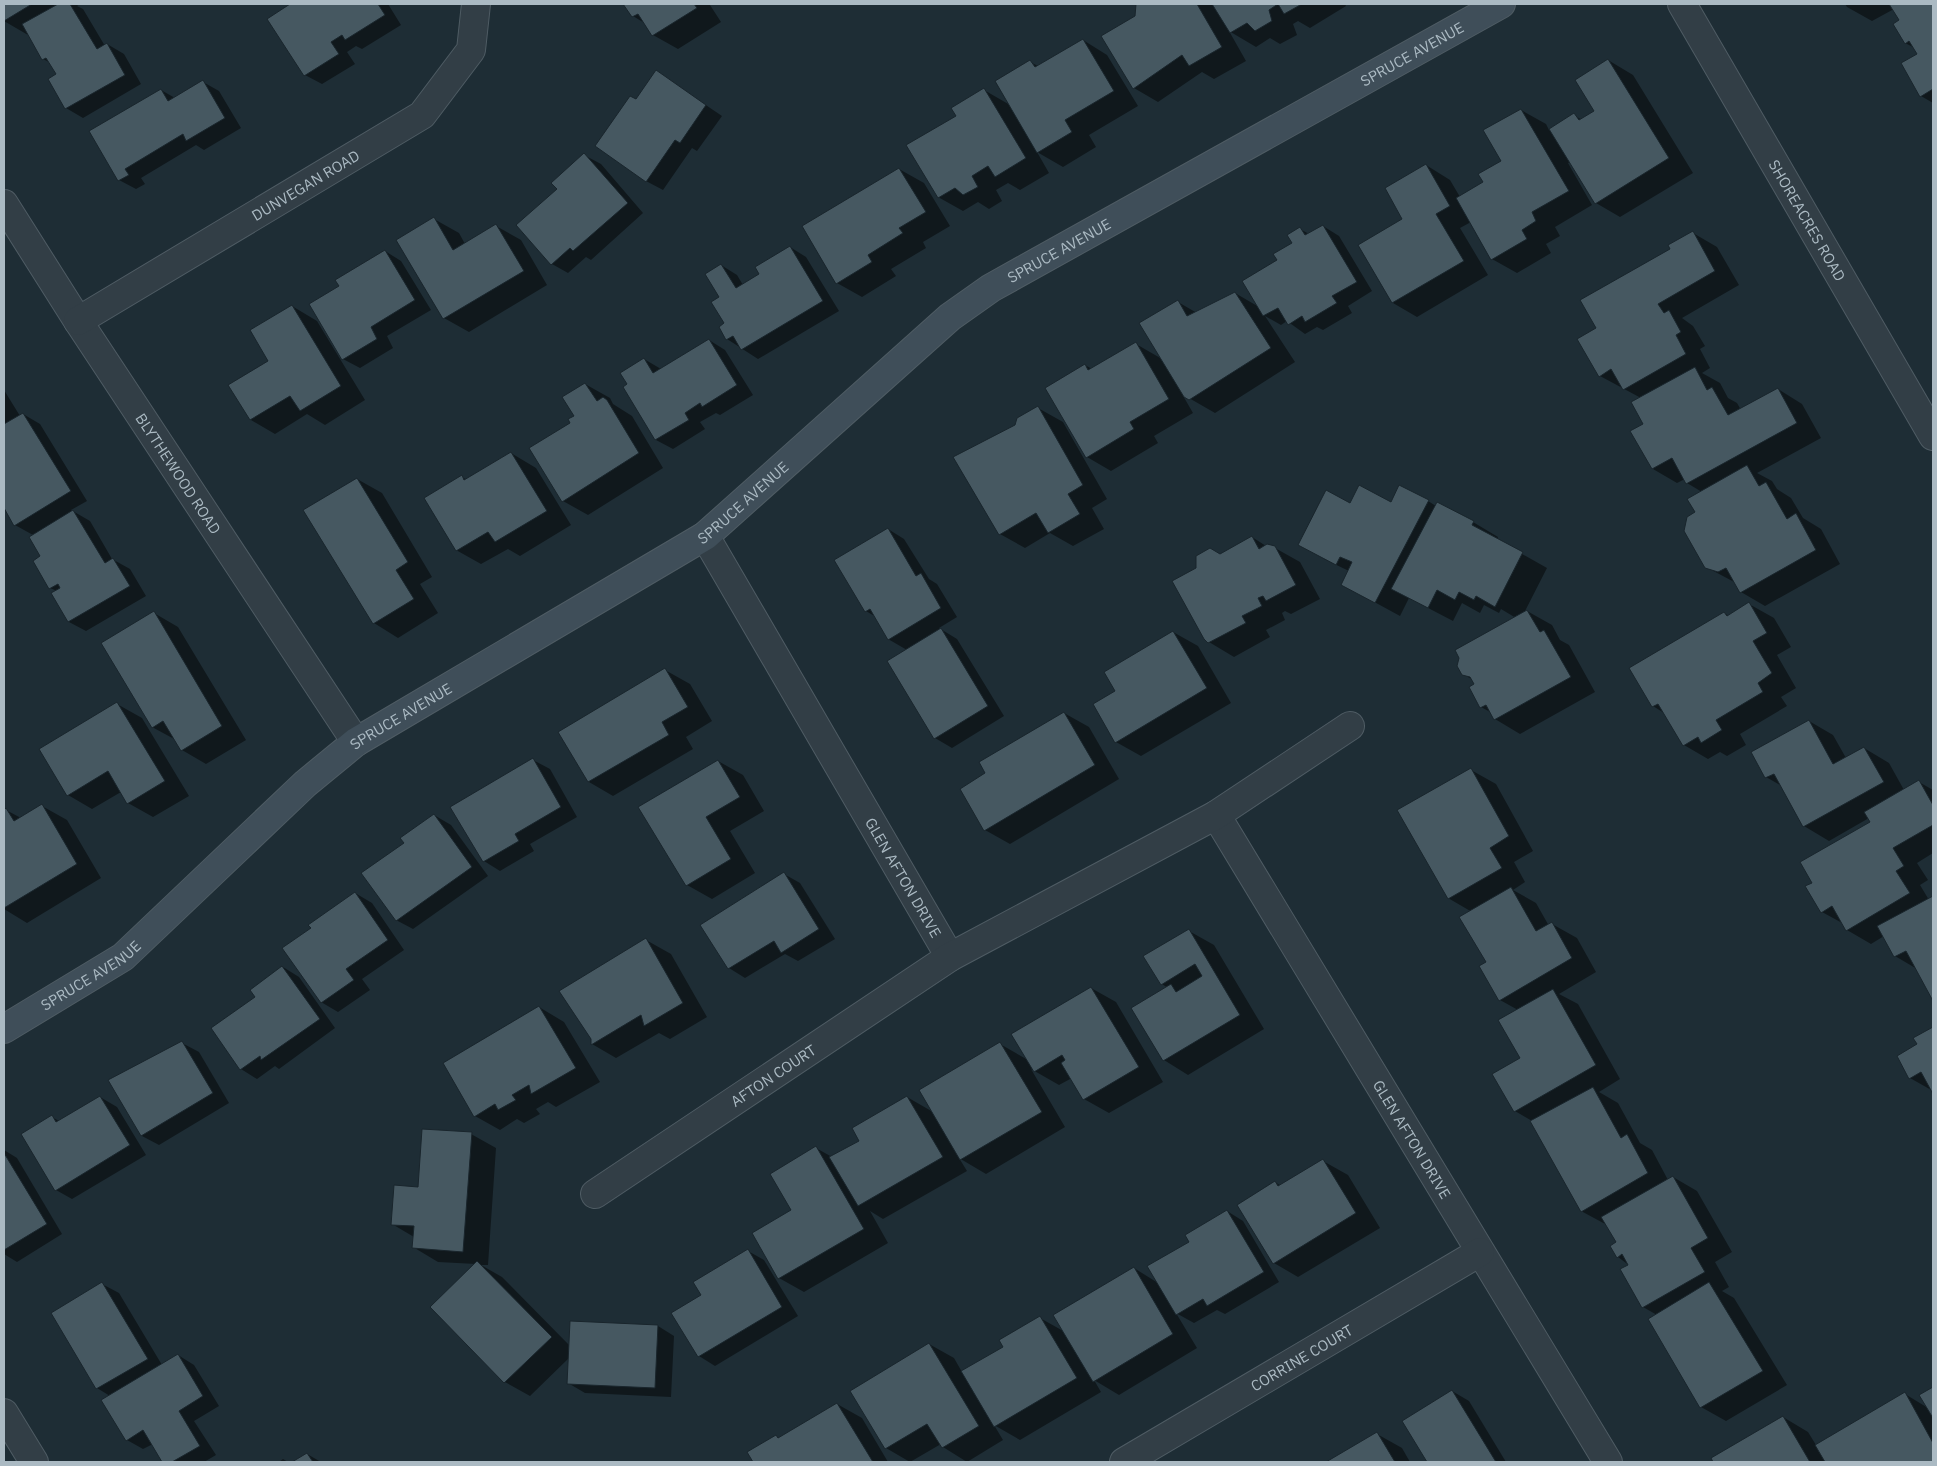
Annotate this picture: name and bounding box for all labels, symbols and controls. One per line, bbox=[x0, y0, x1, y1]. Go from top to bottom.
street label: SPRUCE AVENUE bbox=[1357, 17, 1467, 90]
street label: DUNVEGAN ROAD bbox=[248, 145, 363, 224]
street label: SHOREACRES ROAD bbox=[1765, 156, 1850, 284]
street label: SPRUCE AVENUE bbox=[1004, 214, 1114, 287]
street label: BLYTHEWOOD ROAD bbox=[132, 409, 225, 537]
street label: SPRUCE AVENUE bbox=[694, 457, 792, 548]
street label: SPRUCE AVENUE bbox=[345, 678, 455, 753]
street label: GLEN AFTON DRIVE bbox=[861, 814, 946, 941]
street label: SPRUCE AVENUE bbox=[37, 936, 145, 1014]
street label: AFTON COURT bbox=[727, 1040, 820, 1111]
street label: GLEN AFTON DRIVE bbox=[1369, 1076, 1456, 1202]
street label: CORRINE COURT bbox=[1247, 1320, 1356, 1395]

